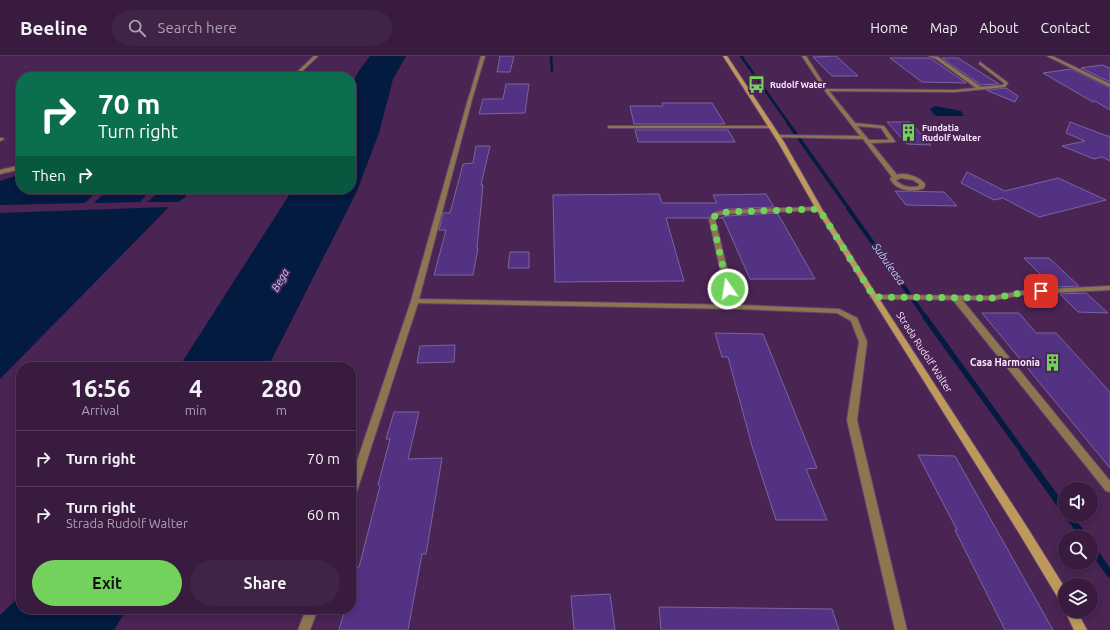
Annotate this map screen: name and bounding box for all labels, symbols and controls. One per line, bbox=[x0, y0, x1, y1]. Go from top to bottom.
search box bbox=[112, 10, 392, 46]
text: Beeline bbox=[20, 17, 88, 39]
icon: search bbox=[126, 17, 148, 39]
text: Search here bbox=[158, 19, 237, 36]
text: Home bbox=[870, 20, 908, 36]
text: Map bbox=[930, 20, 958, 36]
text: About bbox=[980, 20, 1019, 36]
text: Contact bbox=[1041, 20, 1090, 36]
bus stop icon: Rudolf Water bbox=[747, 75, 767, 95]
place label: Rudolf Water bbox=[770, 80, 827, 90]
icon: right bbox=[32, 88, 84, 140]
text: 70 m bbox=[98, 88, 160, 119]
text: Turn right bbox=[98, 121, 178, 141]
building icon: Fundația Rudolf Walter bbox=[899, 123, 919, 143]
place label: Fundația Rudolf Walter bbox=[922, 123, 981, 143]
icon: right bbox=[74, 164, 96, 186]
text: Then bbox=[32, 167, 66, 184]
water label: Subuleasa bbox=[870, 240, 908, 287]
water label: Bega bbox=[269, 266, 291, 293]
position arrow bbox=[707, 268, 749, 310]
pin bbox=[1024, 274, 1058, 308]
icon: arrive bbox=[1030, 280, 1052, 302]
street label: Strada Rudolf Walter bbox=[894, 310, 955, 395]
building icon: Casa Harmonia bbox=[1043, 352, 1063, 372]
place label: Casa Harmonia bbox=[970, 357, 1040, 368]
text: 16:56 bbox=[70, 375, 130, 402]
text: 4 bbox=[189, 375, 202, 402]
text: 280 bbox=[261, 375, 302, 402]
text: Arrival bbox=[81, 403, 119, 417]
text: min bbox=[185, 403, 207, 417]
text: m bbox=[276, 403, 287, 417]
icon: right bbox=[32, 448, 54, 470]
text: Turn right bbox=[66, 450, 136, 467]
text: 70 m bbox=[307, 450, 340, 467]
map controls bbox=[1058, 482, 1098, 618]
button: sound bbox=[1058, 482, 1098, 522]
text: Turn right bbox=[66, 499, 136, 516]
icon: right bbox=[32, 504, 54, 526]
text: 60 m bbox=[307, 506, 340, 523]
text: Strada Rudolf Walter bbox=[66, 516, 188, 530]
button: search bbox=[1058, 530, 1098, 570]
button: Exit bbox=[32, 560, 182, 606]
button: Share bbox=[190, 560, 340, 606]
button: layers bbox=[1058, 578, 1098, 618]

